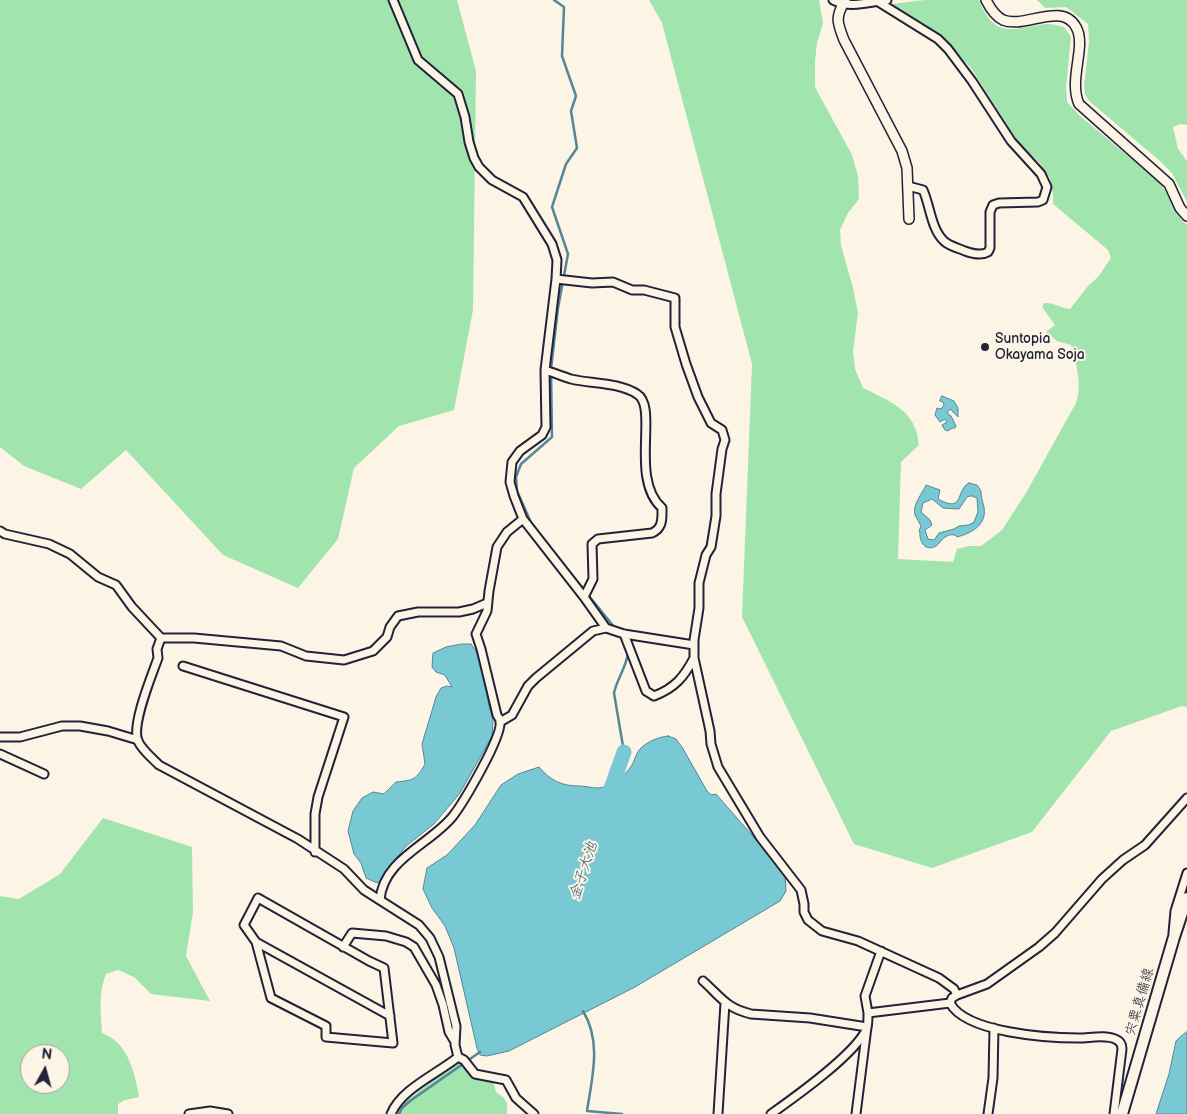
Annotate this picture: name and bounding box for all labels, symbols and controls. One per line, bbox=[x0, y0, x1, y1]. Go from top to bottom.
place label: Suntopia Okayama Soja bbox=[995, 331, 1085, 364]
marker: Suntopia Okayama Soja bbox=[979, 341, 991, 353]
water label: 金子大池 bbox=[566, 840, 602, 902]
street label: 宍粟真備線 bbox=[1122, 966, 1158, 1038]
north arrow bbox=[20, 1044, 70, 1094]
text: N bbox=[41, 1046, 53, 1064]

